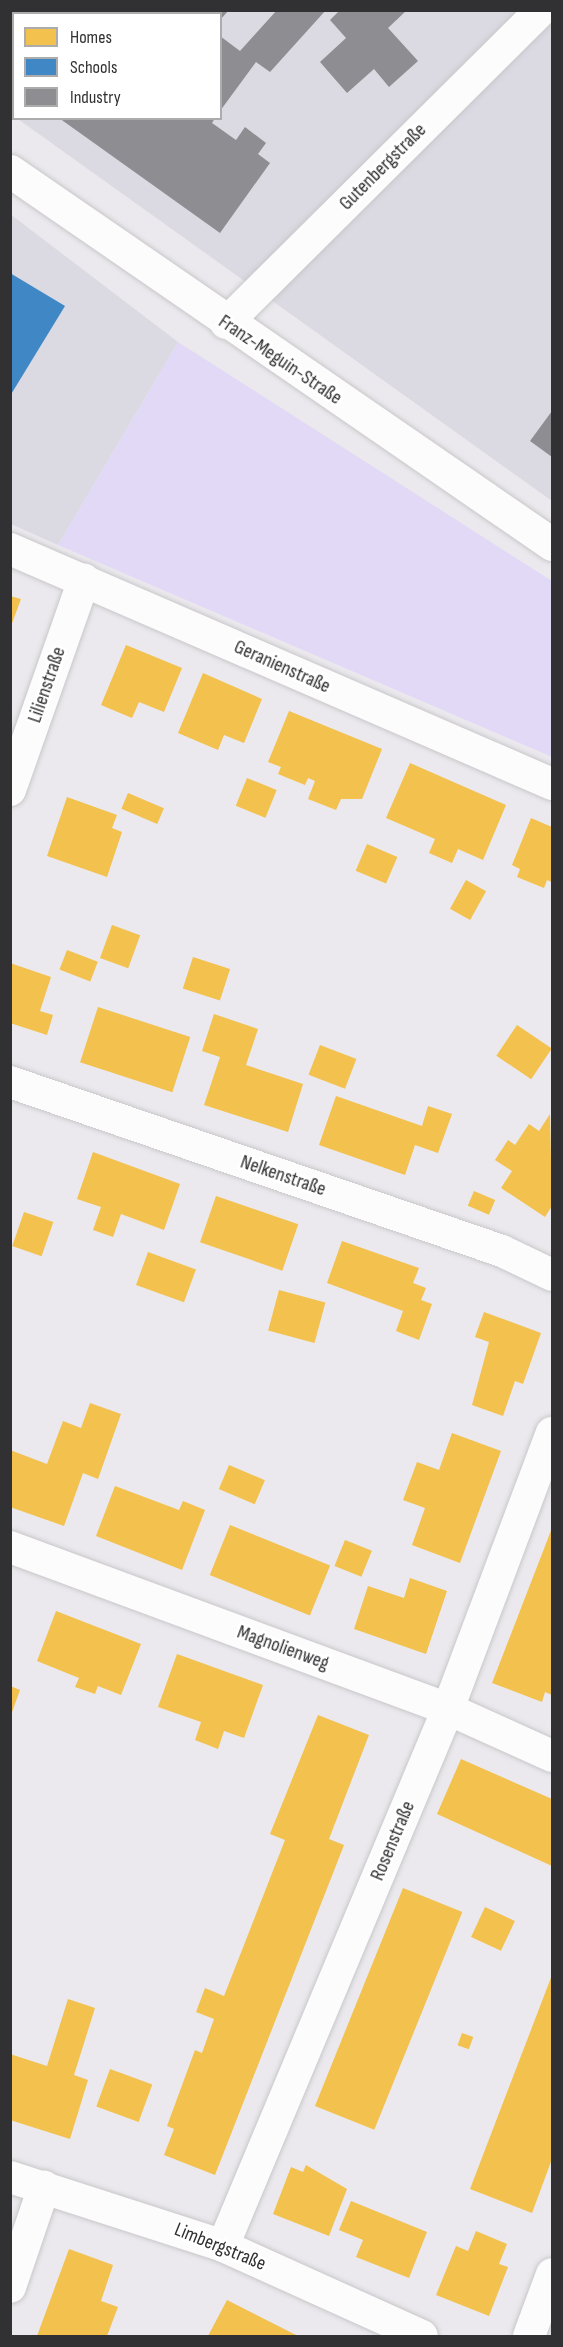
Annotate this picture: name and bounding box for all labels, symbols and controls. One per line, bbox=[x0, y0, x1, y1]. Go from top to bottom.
legend bbox=[12, 12, 222, 120]
text: Homes bbox=[70, 27, 112, 48]
text: Schools bbox=[70, 57, 117, 78]
text: Industry bbox=[70, 87, 121, 108]
street label: Gutenbergstraße bbox=[334, 118, 432, 216]
street label: Franz-Meguin-Straße bbox=[214, 310, 346, 410]
street label: Geranienstraße bbox=[230, 635, 334, 699]
street label: Lilienstraße bbox=[23, 644, 71, 726]
street label: Nelkenstraße bbox=[237, 1150, 329, 1202]
street label: Magnolienweg bbox=[234, 1620, 332, 1676]
street label: Rosenstraße bbox=[366, 1798, 420, 1884]
street label: Limbergstraße bbox=[171, 2218, 269, 2276]

